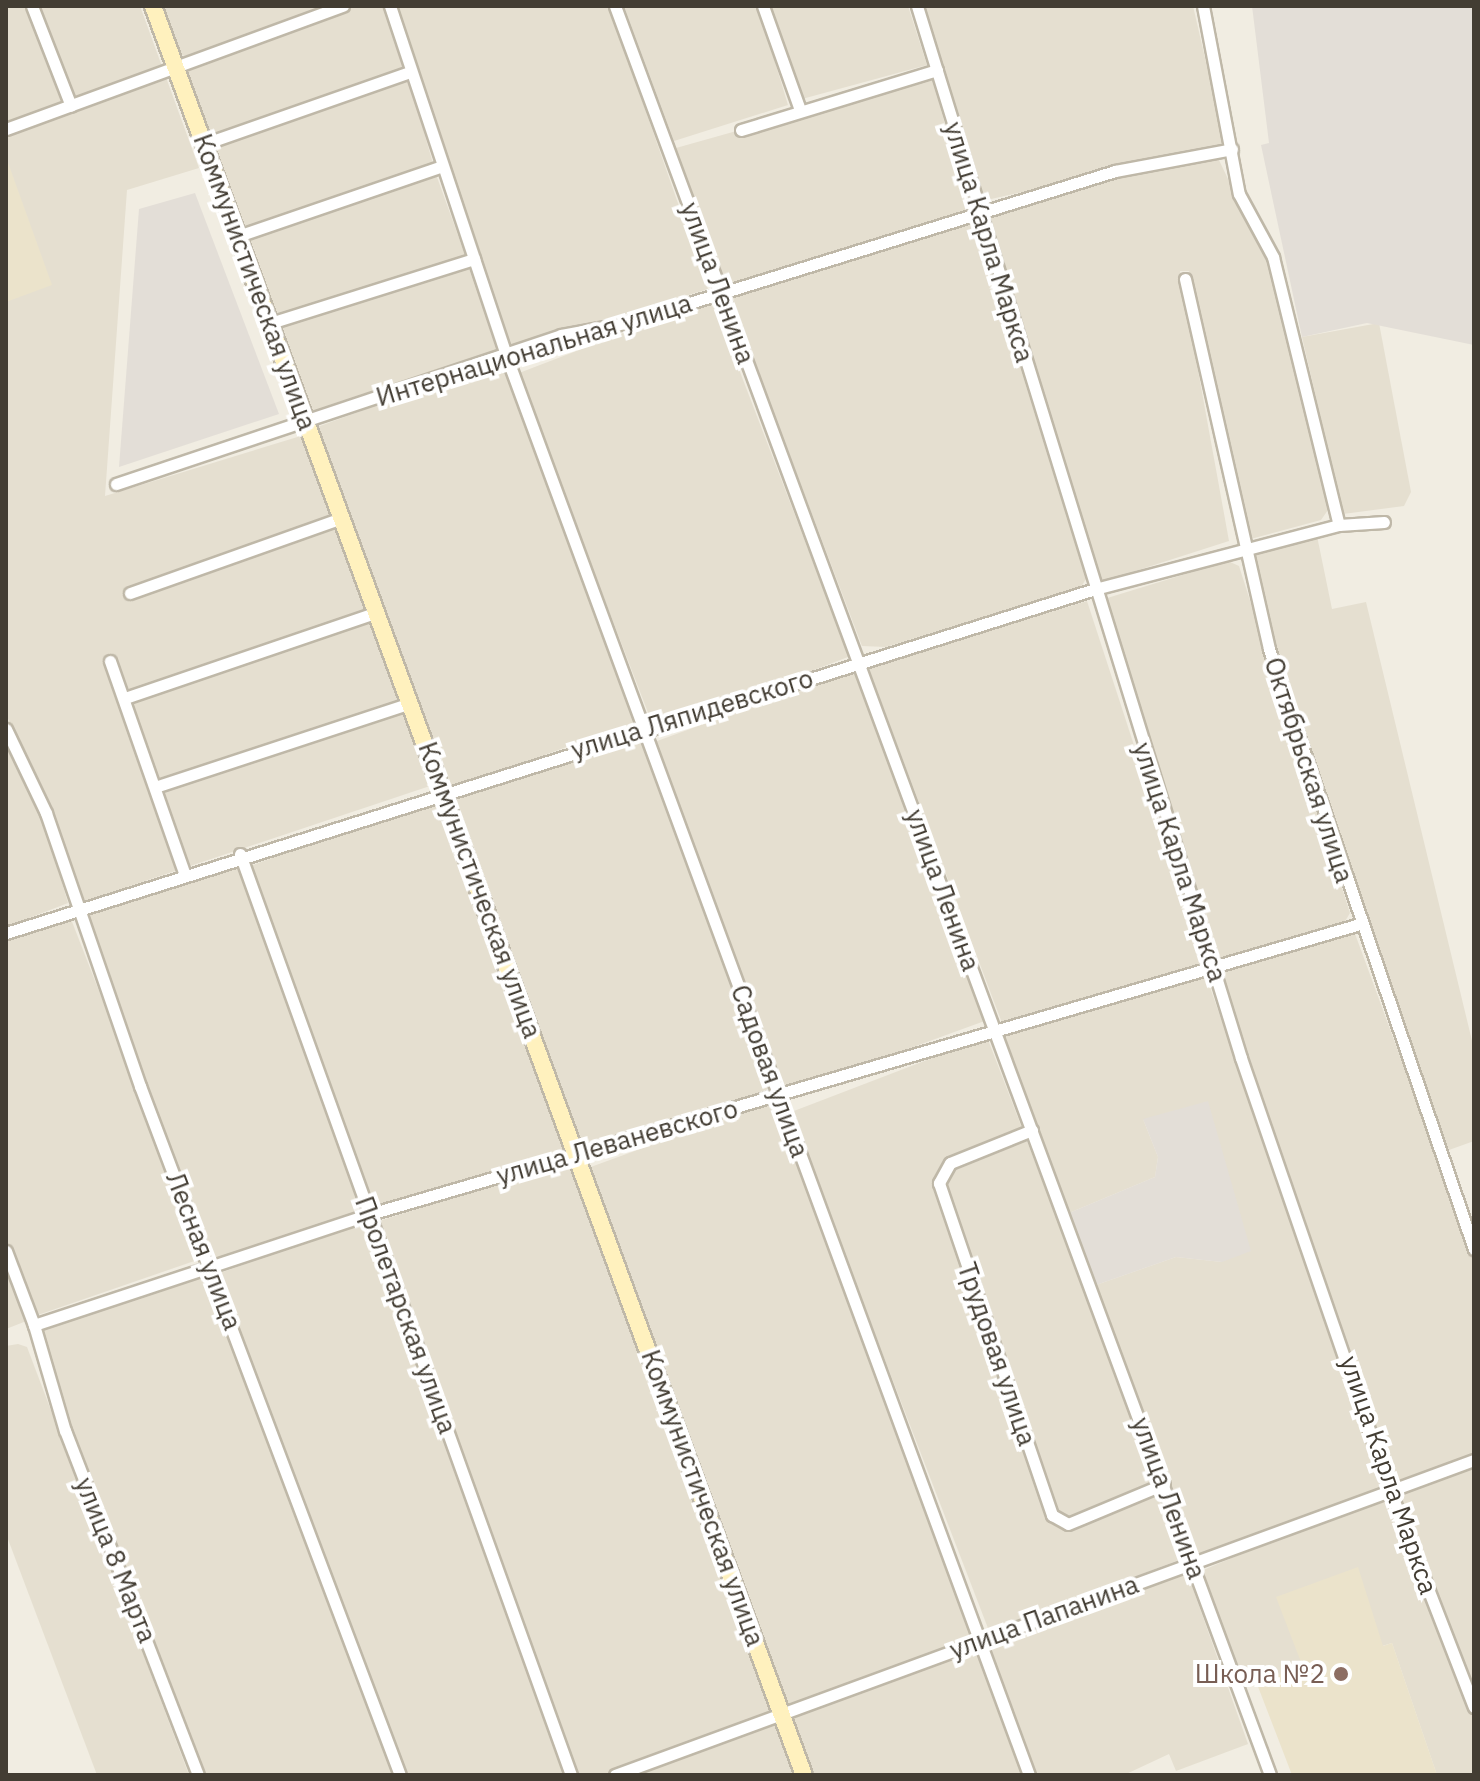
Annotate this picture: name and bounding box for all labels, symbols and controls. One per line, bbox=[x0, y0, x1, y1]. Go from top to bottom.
street label: улица Карла Маркса bbox=[938, 118, 1040, 366]
street label: Коммунистическая улица bbox=[187, 130, 323, 434]
street label: улица Ленина bbox=[674, 198, 762, 368]
street label: Интернациональная улица bbox=[372, 287, 696, 413]
street label: Октябрьская улица bbox=[1258, 653, 1360, 887]
street label: улица Ляпидевского bbox=[567, 662, 817, 766]
street label: Коммунистическая улица bbox=[412, 738, 548, 1042]
street label: улица Карла Маркса bbox=[1127, 738, 1233, 986]
street label: улица Ленина bbox=[899, 805, 987, 975]
street label: Садовая улица bbox=[724, 981, 816, 1161]
street label: улица Леваневского bbox=[493, 1093, 741, 1191]
street label: Лесная улица bbox=[160, 1168, 248, 1334]
street label: Пролетарская улица bbox=[349, 1192, 463, 1438]
street label: Трудовая улица bbox=[951, 1258, 1043, 1450]
street label: Коммунистическая улица bbox=[635, 1346, 771, 1650]
street label: улица Карла Маркса bbox=[1334, 1352, 1444, 1598]
street label: улица Ленина bbox=[1125, 1413, 1213, 1583]
street label: улица 8 Марта bbox=[69, 1473, 163, 1647]
street label: улица Папанина bbox=[945, 1568, 1143, 1666]
place label: Школа №2 bbox=[1195, 1658, 1325, 1690]
marker: Школа №2 bbox=[1332, 1665, 1350, 1683]

